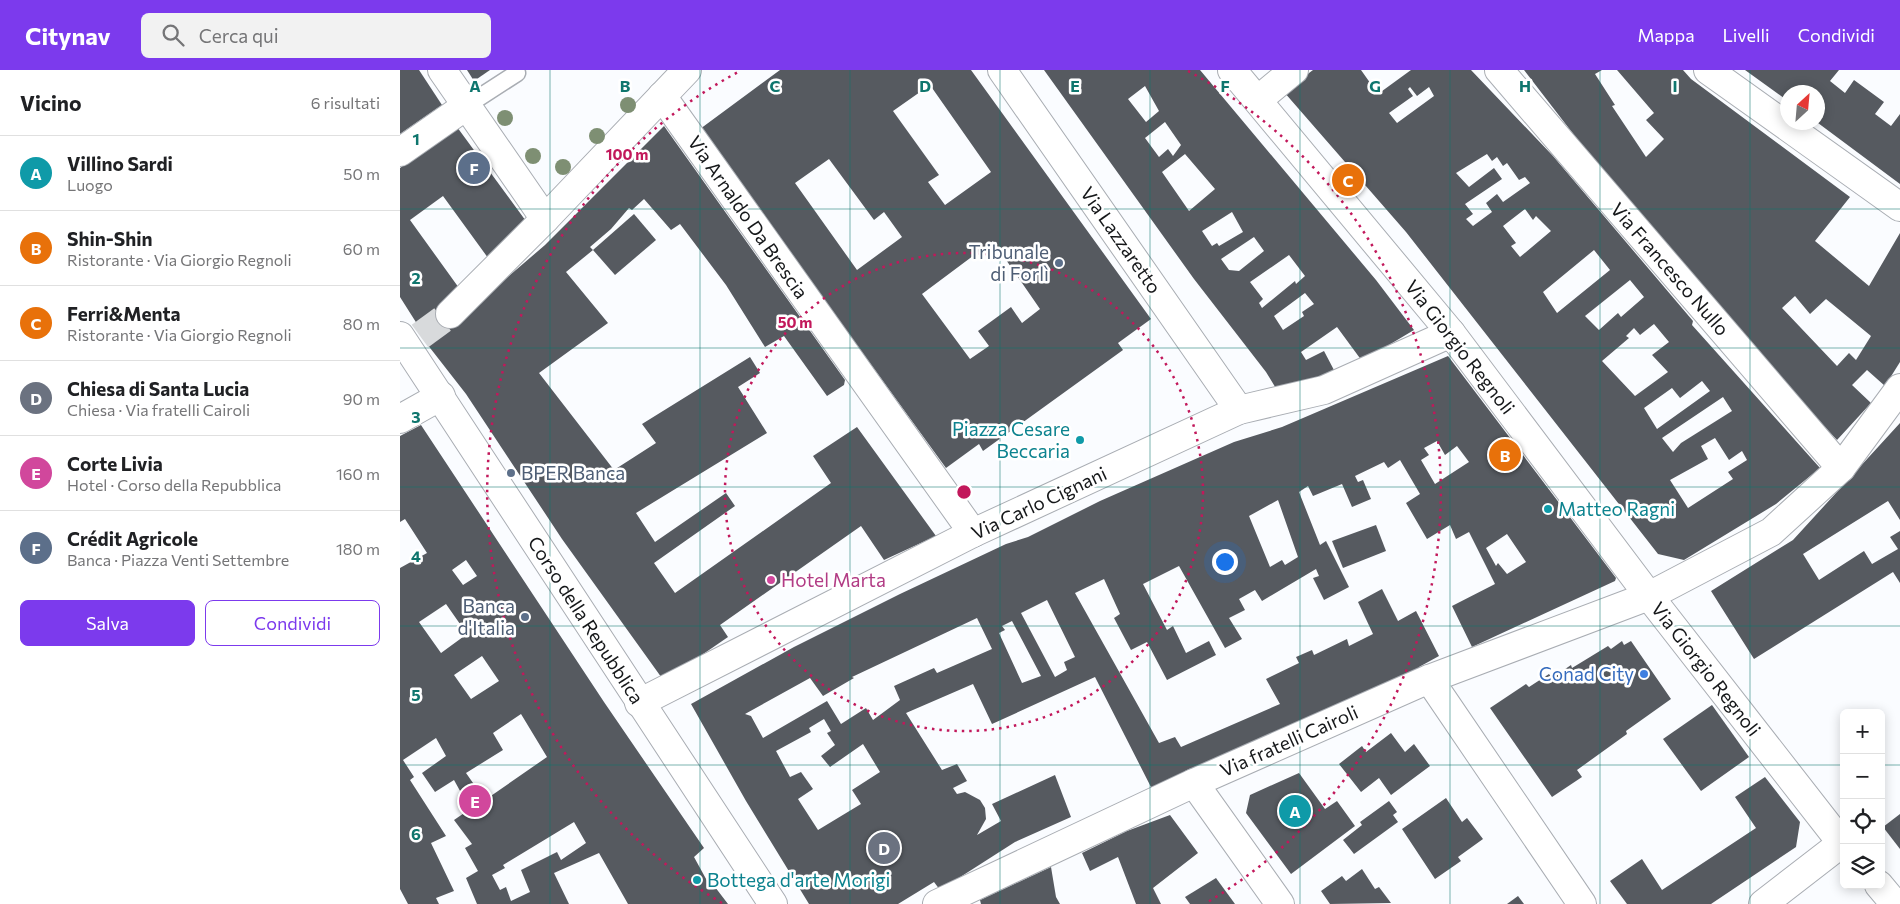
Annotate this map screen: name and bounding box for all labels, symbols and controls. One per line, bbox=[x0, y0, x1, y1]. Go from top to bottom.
search box bbox=[141, 13, 491, 58]
text: Citynav bbox=[25, 21, 111, 50]
icon: search bbox=[159, 21, 187, 49]
text: Cerca qui bbox=[199, 24, 279, 47]
text: Mappa bbox=[1637, 24, 1695, 46]
text: Livelli bbox=[1723, 24, 1770, 46]
text: Condividi bbox=[1798, 24, 1875, 46]
text: A bbox=[469, 76, 481, 95]
text: B bbox=[620, 76, 631, 95]
text: C bbox=[770, 76, 781, 95]
text: D bbox=[919, 76, 931, 95]
text: E bbox=[1070, 76, 1080, 95]
text: F bbox=[1220, 76, 1230, 95]
text: G bbox=[1369, 76, 1381, 95]
text: H bbox=[1519, 76, 1531, 95]
text: I bbox=[1672, 76, 1678, 95]
north arrow bbox=[1780, 85, 1825, 130]
text: Vicino bbox=[20, 90, 81, 115]
text: 6 risultati bbox=[311, 93, 380, 112]
text: 1 bbox=[412, 129, 420, 148]
street label: Via Arnaldo Da Brescia bbox=[683, 131, 813, 303]
text: 100 m bbox=[606, 145, 648, 163]
pin: F bbox=[458, 149, 490, 187]
text: Villino Sardi bbox=[67, 152, 173, 175]
pin: C bbox=[1332, 161, 1364, 199]
text: A bbox=[30, 164, 42, 183]
text: 50 m bbox=[343, 164, 380, 183]
text: Luogo bbox=[67, 175, 113, 194]
street label: Via Lazzaretto bbox=[1076, 182, 1167, 298]
street label: Via Francesco Nullo bbox=[1606, 197, 1734, 340]
text: Shin-Shin bbox=[67, 227, 152, 250]
text: B bbox=[31, 239, 41, 258]
text: 60 m bbox=[343, 239, 380, 258]
place label: Tribunale di Forlì bbox=[968, 240, 1049, 285]
text: Ristorante · Via Giorgio Regnoli bbox=[67, 250, 292, 269]
marker: Tribunale di Forlì bbox=[1053, 257, 1065, 269]
text: 2 bbox=[411, 268, 421, 287]
street label: Via Giorgio Regnoli bbox=[1401, 275, 1520, 418]
text: Ferri&Menta bbox=[67, 302, 180, 325]
text: 50 m bbox=[778, 313, 812, 331]
text: C bbox=[31, 314, 41, 333]
text: 80 m bbox=[343, 314, 380, 333]
text: Ristorante · Via Giorgio Regnoli bbox=[67, 325, 292, 344]
text: Chiesa di Santa Lucia bbox=[67, 377, 249, 400]
text: D bbox=[30, 389, 42, 408]
text: 90 m bbox=[343, 389, 380, 408]
text: Chiesa · Via fratelli Cairoli bbox=[67, 400, 250, 419]
text: 3 bbox=[411, 407, 421, 426]
place label: Piazza Cesare Beccaria bbox=[952, 417, 1070, 462]
marker: Piazza Cesare Beccaria bbox=[1074, 434, 1086, 446]
pin: B bbox=[1489, 436, 1521, 474]
text: Corte Livia bbox=[67, 452, 163, 475]
place label: BPER Banca bbox=[521, 461, 625, 484]
street label: Via Carlo Cignani bbox=[967, 461, 1110, 544]
text: E bbox=[31, 464, 41, 483]
text: 160 m bbox=[336, 464, 380, 483]
marker: BPER Banca bbox=[505, 467, 517, 479]
text: Hotel · Corso della Repubblica bbox=[67, 475, 282, 494]
centre of rings bbox=[955, 483, 973, 501]
place label: Matteo Ragni bbox=[1558, 497, 1675, 520]
marker: Matteo Ragni bbox=[1542, 503, 1554, 515]
text: Crédit Agricole bbox=[67, 527, 198, 550]
street label: Corso della Repubblica bbox=[524, 532, 649, 708]
text: F bbox=[31, 539, 41, 558]
text: 180 m bbox=[336, 539, 380, 558]
text: 4 bbox=[411, 546, 421, 565]
your location bbox=[1212, 549, 1238, 575]
text: Banca · Piazza Venti Settembre bbox=[67, 550, 289, 569]
place label: Hotel Marta bbox=[781, 568, 886, 591]
marker: Hotel Marta bbox=[765, 574, 777, 586]
place label: Banca d'Italia bbox=[458, 594, 515, 639]
street label: Via Giorgio Regnoli bbox=[1647, 597, 1766, 740]
button: Salva bbox=[20, 600, 195, 646]
button: Condividi bbox=[205, 600, 380, 646]
marker: Banca d'Italia bbox=[519, 611, 531, 623]
place label: Conad City bbox=[1539, 662, 1634, 685]
marker: Conad City bbox=[1638, 668, 1650, 680]
text: 5 bbox=[411, 685, 421, 704]
street label: Via fratelli Cairoli bbox=[1216, 700, 1361, 781]
map controls bbox=[1840, 709, 1885, 889]
button: + bbox=[1840, 709, 1885, 754]
button: − bbox=[1840, 754, 1885, 799]
pin: E bbox=[459, 782, 491, 820]
pin: A bbox=[1279, 792, 1311, 830]
button: locate bbox=[1840, 799, 1885, 844]
text: 6 bbox=[411, 824, 421, 843]
pin: D bbox=[868, 829, 900, 867]
button: layers bbox=[1840, 844, 1885, 889]
place label: Bottega d'arte Morigi bbox=[707, 868, 890, 891]
marker: Bottega d'arte Morigi bbox=[691, 874, 703, 886]

